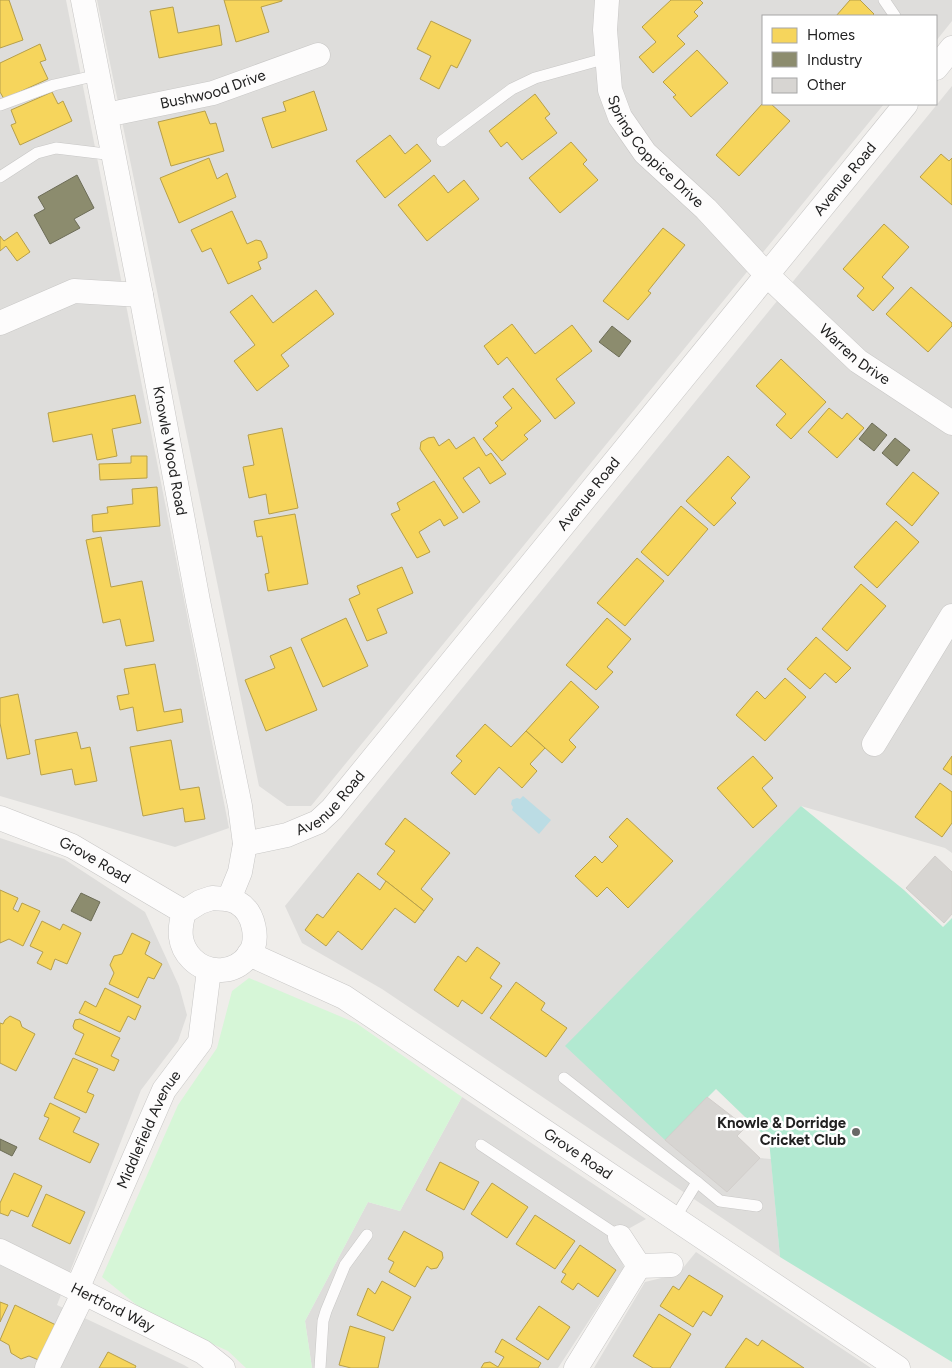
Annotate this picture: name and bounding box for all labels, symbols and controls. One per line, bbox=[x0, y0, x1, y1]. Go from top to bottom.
legend bbox=[762, 15, 937, 105]
text: Homes bbox=[807, 26, 855, 44]
text: Industry bbox=[807, 51, 862, 69]
street label: Bushwood Drive bbox=[159, 66, 268, 113]
text: Other bbox=[807, 76, 846, 94]
street label: Spring Coppice Drive bbox=[604, 93, 708, 211]
street label: Avenue Road bbox=[810, 139, 880, 219]
street label: Warren Drive bbox=[815, 320, 893, 389]
street label: Knowle Wood Road bbox=[149, 384, 191, 517]
street label: Avenue Road bbox=[553, 454, 624, 534]
street label: Avenue Road bbox=[293, 767, 369, 839]
street label: Grove Road bbox=[57, 833, 134, 887]
street label: Middlefield Avenue bbox=[113, 1067, 185, 1191]
place label: Knowle & Dorridge Cricket Club bbox=[717, 1114, 847, 1149]
street label: Grove Road bbox=[540, 1124, 616, 1183]
marker: Knowle & Dorridge Cricket Club bbox=[850, 1126, 862, 1138]
street label: Hertford Way bbox=[68, 1279, 158, 1336]

